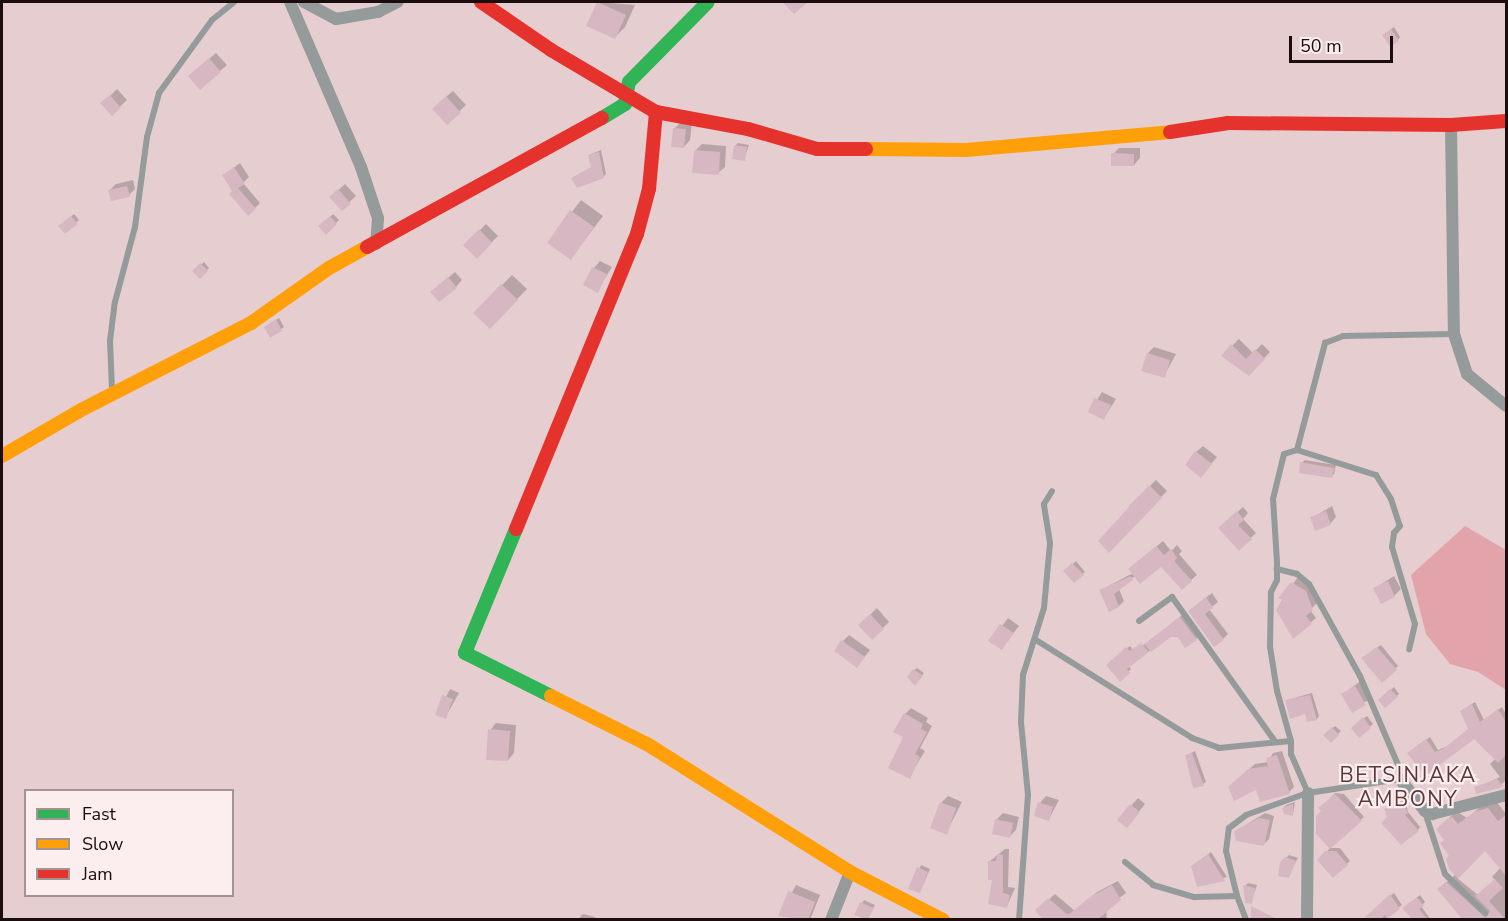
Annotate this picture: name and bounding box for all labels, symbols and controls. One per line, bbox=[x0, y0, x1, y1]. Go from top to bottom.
scale bar bbox=[1292, 24, 1396, 62]
text: 50 m bbox=[1300, 34, 1342, 58]
district label: BETSINJAKA AMBONY bbox=[1339, 762, 1477, 812]
legend bbox=[24, 789, 234, 897]
text: Fast bbox=[82, 802, 116, 826]
text: Slow bbox=[82, 832, 123, 856]
text: Jam bbox=[82, 862, 113, 886]

